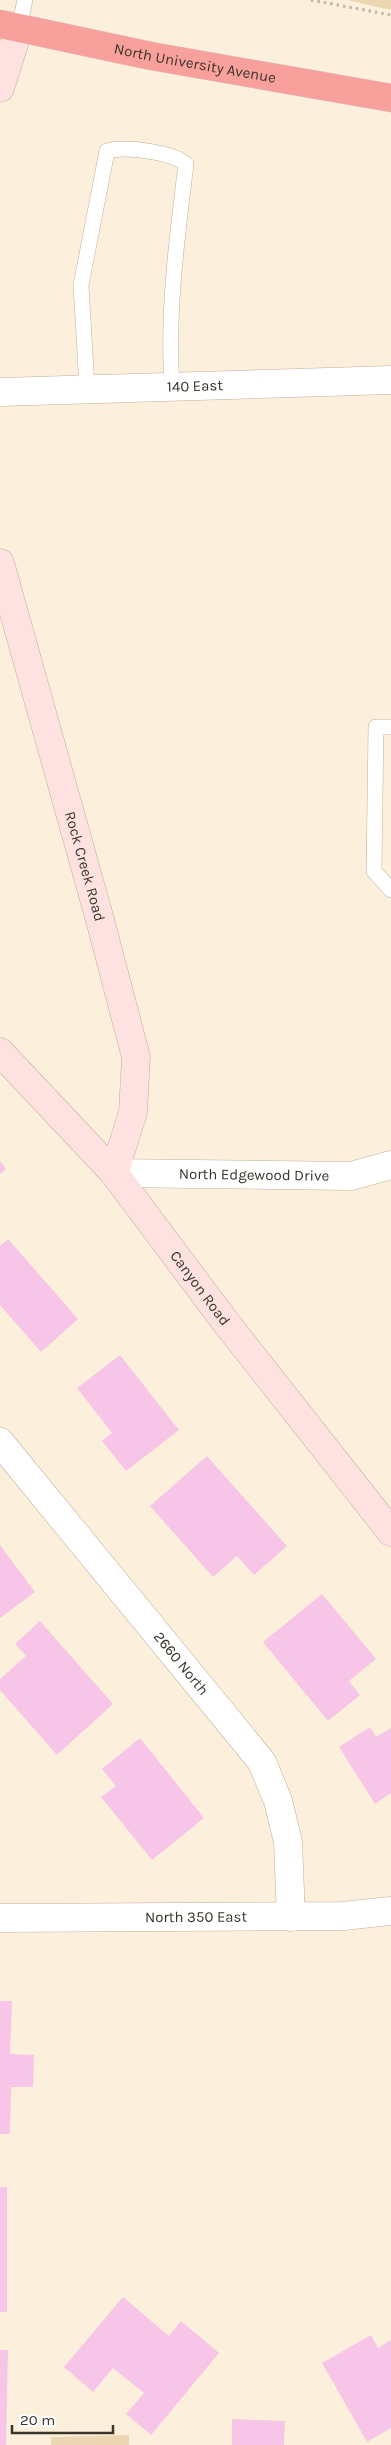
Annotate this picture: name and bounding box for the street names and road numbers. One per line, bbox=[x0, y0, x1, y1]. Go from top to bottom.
street label: North University Avenue bbox=[113, 39, 277, 87]
street label: 140 East bbox=[167, 376, 224, 396]
street label: Rock Creek Road bbox=[61, 809, 109, 924]
street label: North Edgewood Drive bbox=[179, 1165, 329, 1185]
street label: Canyon Road bbox=[166, 1247, 234, 1329]
street label: 2660 North bbox=[150, 1628, 213, 1699]
street label: North 350 East bbox=[145, 1908, 248, 1926]

